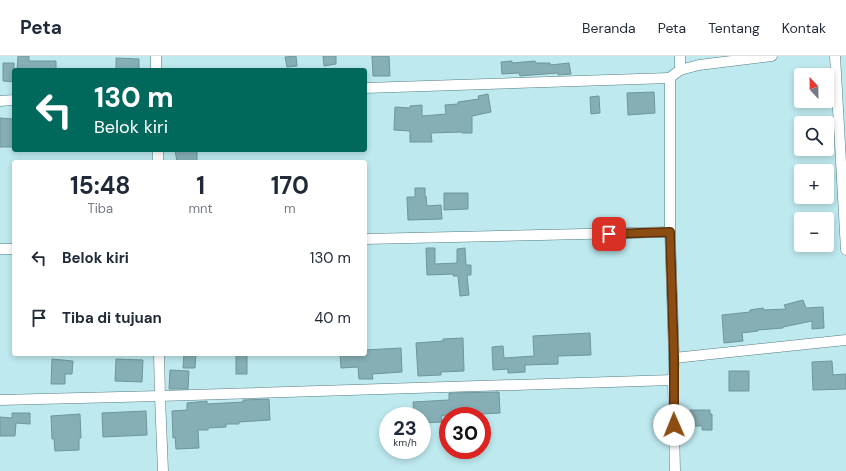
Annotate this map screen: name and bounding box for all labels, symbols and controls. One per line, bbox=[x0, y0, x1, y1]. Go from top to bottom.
text: Peta bbox=[20, 15, 62, 40]
text: Beranda bbox=[582, 19, 636, 37]
text: Peta bbox=[658, 19, 686, 37]
text: Tentang bbox=[708, 19, 760, 37]
text: Kontak bbox=[782, 19, 826, 37]
north arrow bbox=[794, 68, 834, 108]
map controls bbox=[794, 68, 834, 252]
text: 130 m bbox=[94, 79, 174, 116]
icon: left bbox=[28, 84, 80, 136]
text: Belok kiri bbox=[94, 115, 168, 139]
button: search bbox=[794, 116, 834, 156]
button: + bbox=[794, 164, 834, 204]
text: 15:48 bbox=[70, 170, 131, 201]
text: 1 bbox=[196, 170, 205, 201]
text: 170 bbox=[271, 170, 309, 201]
text: Tiba bbox=[87, 200, 113, 217]
text: mnt bbox=[189, 200, 213, 217]
text: m bbox=[284, 200, 296, 217]
button: − bbox=[794, 212, 834, 252]
pin bbox=[592, 217, 626, 251]
icon: arrive bbox=[598, 223, 620, 245]
icon: left bbox=[28, 247, 50, 269]
text: Belok kiri bbox=[62, 248, 129, 268]
text: 130 m bbox=[310, 248, 351, 268]
icon: arrive bbox=[28, 307, 50, 329]
text: Tiba di tujuan bbox=[62, 308, 162, 328]
text: 40 m bbox=[314, 308, 351, 328]
position arrow bbox=[653, 404, 695, 446]
speed limit sign: 30 bbox=[439, 407, 491, 459]
text: 23 bbox=[393, 415, 417, 441]
text: km/h bbox=[393, 436, 417, 449]

